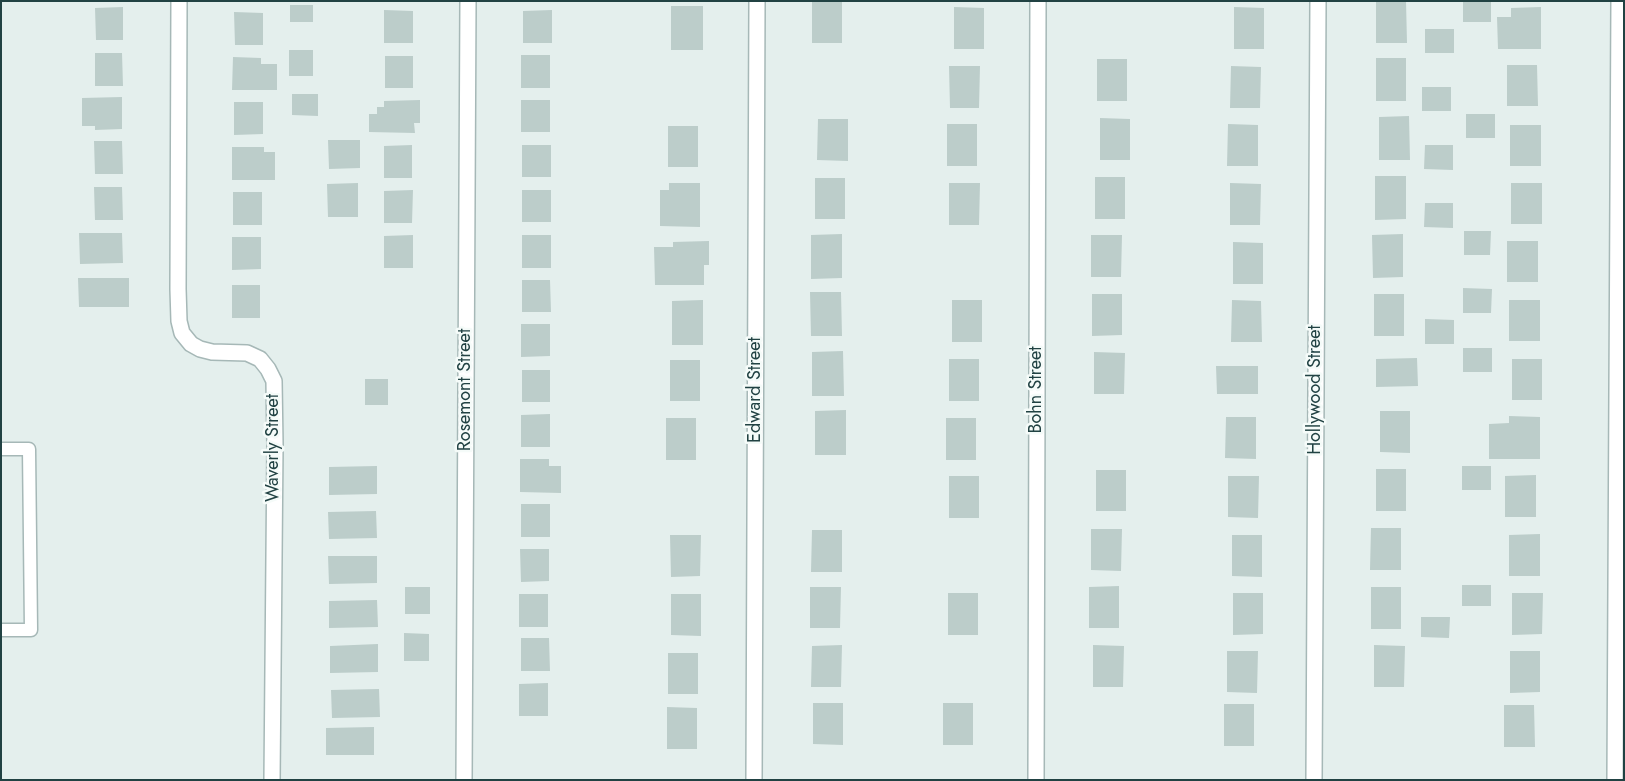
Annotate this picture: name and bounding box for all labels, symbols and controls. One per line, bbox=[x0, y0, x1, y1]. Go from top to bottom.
street label: Hollywood Street bbox=[1305, 325, 1327, 455]
street label: Rosemont Street bbox=[455, 329, 477, 451]
street label: Edward Street bbox=[745, 337, 767, 443]
street label: Bohn Street bbox=[1026, 346, 1048, 434]
street label: Waverly Street bbox=[263, 394, 285, 502]

